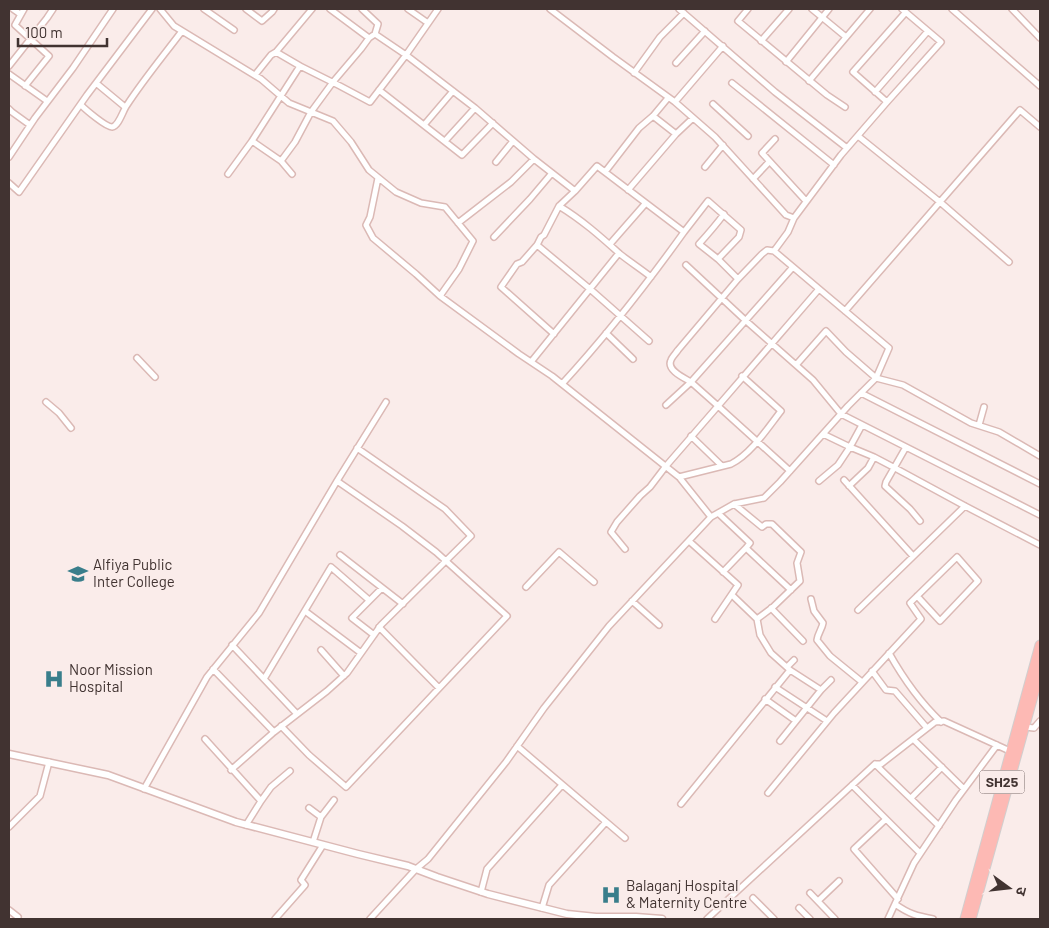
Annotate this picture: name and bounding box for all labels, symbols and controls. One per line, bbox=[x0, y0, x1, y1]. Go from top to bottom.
scale bar bbox=[18, 15, 106, 47]
text: 100 m bbox=[25, 23, 63, 41]
place label: Alfiya Public Inter College bbox=[93, 555, 175, 590]
school or university icon: Alfiya Public Inter College bbox=[67, 563, 89, 585]
place label: Noor Mission Hospital bbox=[69, 660, 153, 695]
hospital icon: Noor Mission Hospital bbox=[43, 668, 65, 690]
road number: SH25 bbox=[980, 770, 1024, 794]
north arrow bbox=[984, 863, 1034, 913]
place label: Balaganj Hospital & Maternity Centre bbox=[626, 876, 747, 911]
hospital icon: Balaganj Hospital & Maternity Centre bbox=[600, 884, 622, 906]
text: उ bbox=[1013, 885, 1031, 898]

